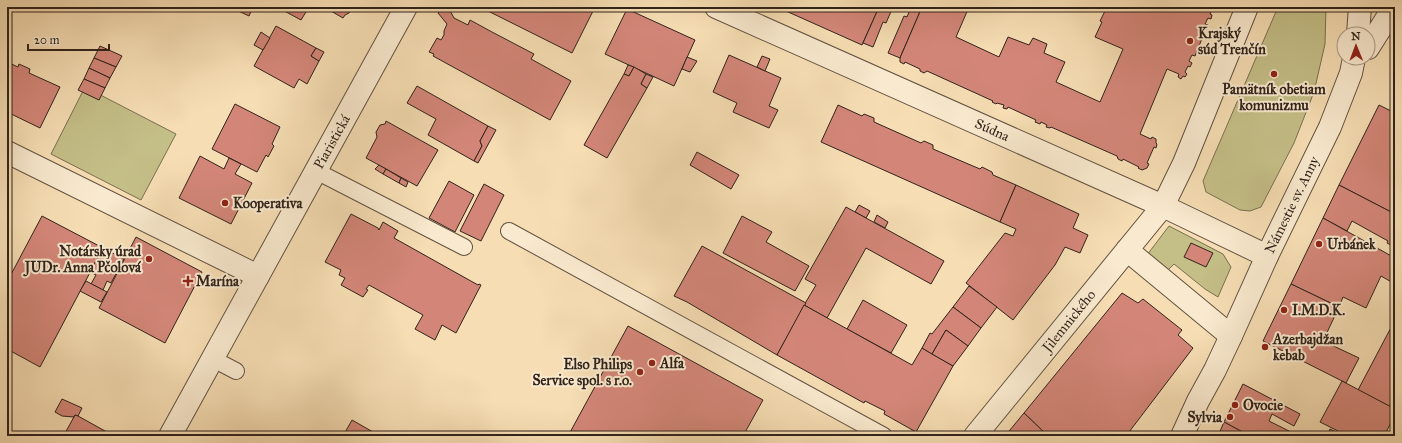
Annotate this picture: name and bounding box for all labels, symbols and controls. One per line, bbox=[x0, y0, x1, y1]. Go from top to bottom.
place label: Krajský súd Trenčín bbox=[1198, 25, 1266, 58]
scale bar bbox=[28, 26, 109, 52]
north arrow bbox=[1336, 26, 1376, 66]
text: N bbox=[1351, 30, 1361, 43]
text: 20 m bbox=[34, 33, 60, 47]
marker: Krajský súd Trenčín bbox=[1185, 36, 1195, 46]
marker: Pamätník obetiam komunizmu bbox=[1269, 69, 1279, 79]
place label: Pamätník obetiam komunizmu bbox=[1222, 81, 1326, 114]
street label: Piaristická bbox=[310, 112, 354, 172]
street label: Súdna bbox=[972, 115, 1012, 145]
street label: Námestie sv. Anny bbox=[1261, 153, 1323, 256]
place label: Kooperativa bbox=[233, 195, 303, 213]
marker: Kooperativa bbox=[220, 198, 230, 208]
place label: Urbánek bbox=[1327, 236, 1376, 253]
marker: Urbánek bbox=[1314, 239, 1324, 249]
place label: Notársky úrad JUDr. Anna Pčolová bbox=[23, 243, 142, 277]
marker: Notársky úrad JUDr. Anna Pčolová bbox=[144, 254, 154, 264]
place label: Marína bbox=[196, 273, 240, 290]
marker: Marína bbox=[183, 276, 193, 286]
street label: Jilemnického bbox=[1037, 286, 1100, 358]
place label: I.M.D.K. bbox=[1292, 302, 1345, 319]
marker: I.M.D.K. bbox=[1279, 305, 1289, 315]
place label: Azerbajdžan kebab bbox=[1272, 331, 1344, 364]
marker: Azerbajdžan kebab bbox=[1260, 342, 1270, 352]
place label: Alfa bbox=[659, 355, 685, 372]
place label: Elso Philips Service spol. s r.o. bbox=[532, 356, 632, 390]
marker: Alfa bbox=[647, 358, 657, 368]
marker: Elso Philips Service spol. s r.o. bbox=[635, 367, 645, 377]
place label: Ovocie bbox=[1243, 397, 1283, 414]
marker: Ovocie bbox=[1230, 400, 1240, 410]
place label: Sylvia bbox=[1187, 409, 1223, 427]
marker: Sylvia bbox=[1225, 412, 1235, 422]

